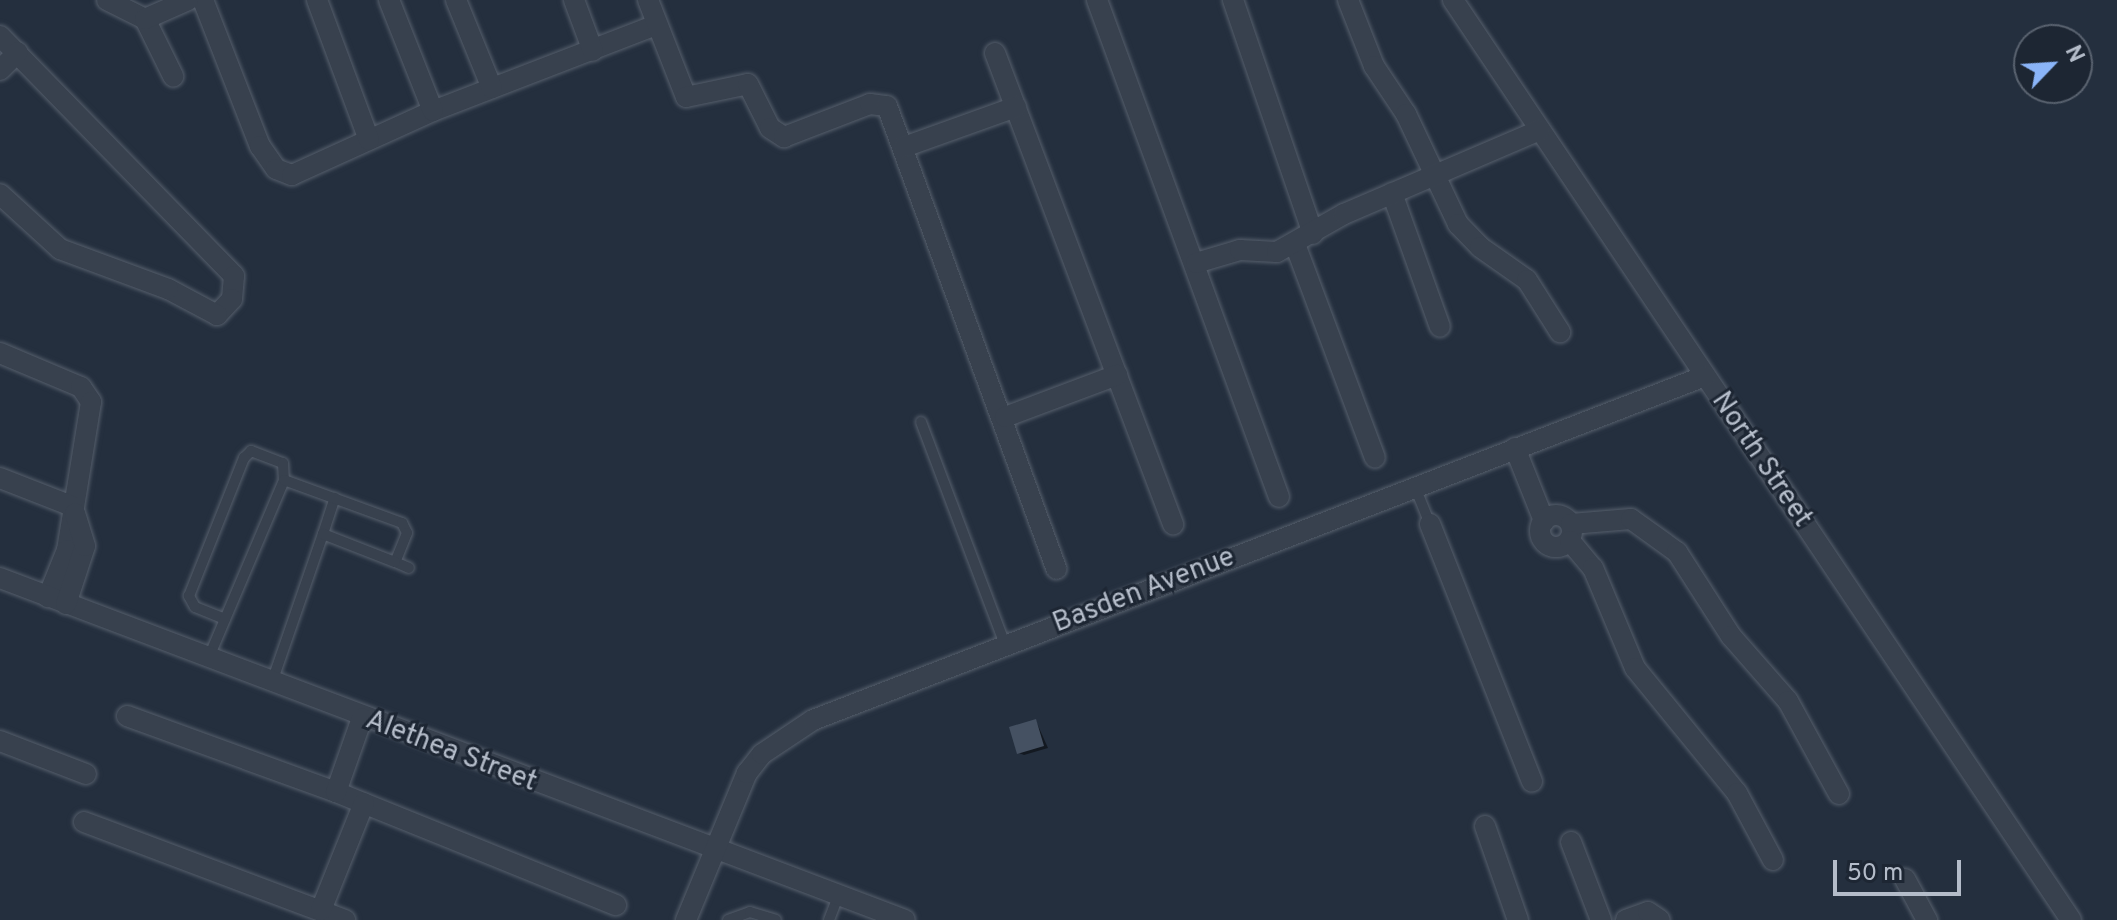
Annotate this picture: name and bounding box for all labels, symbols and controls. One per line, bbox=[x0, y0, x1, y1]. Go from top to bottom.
north arrow bbox=[2013, 24, 2093, 104]
text: N bbox=[2058, 42, 2089, 67]
street label: North Street bbox=[1703, 386, 1819, 534]
street label: Basden Avenue bbox=[1048, 541, 1240, 641]
street label: Alethea Street bbox=[361, 704, 541, 800]
scale bar bbox=[1837, 844, 1965, 894]
text: 50 m bbox=[1847, 859, 1903, 889]

